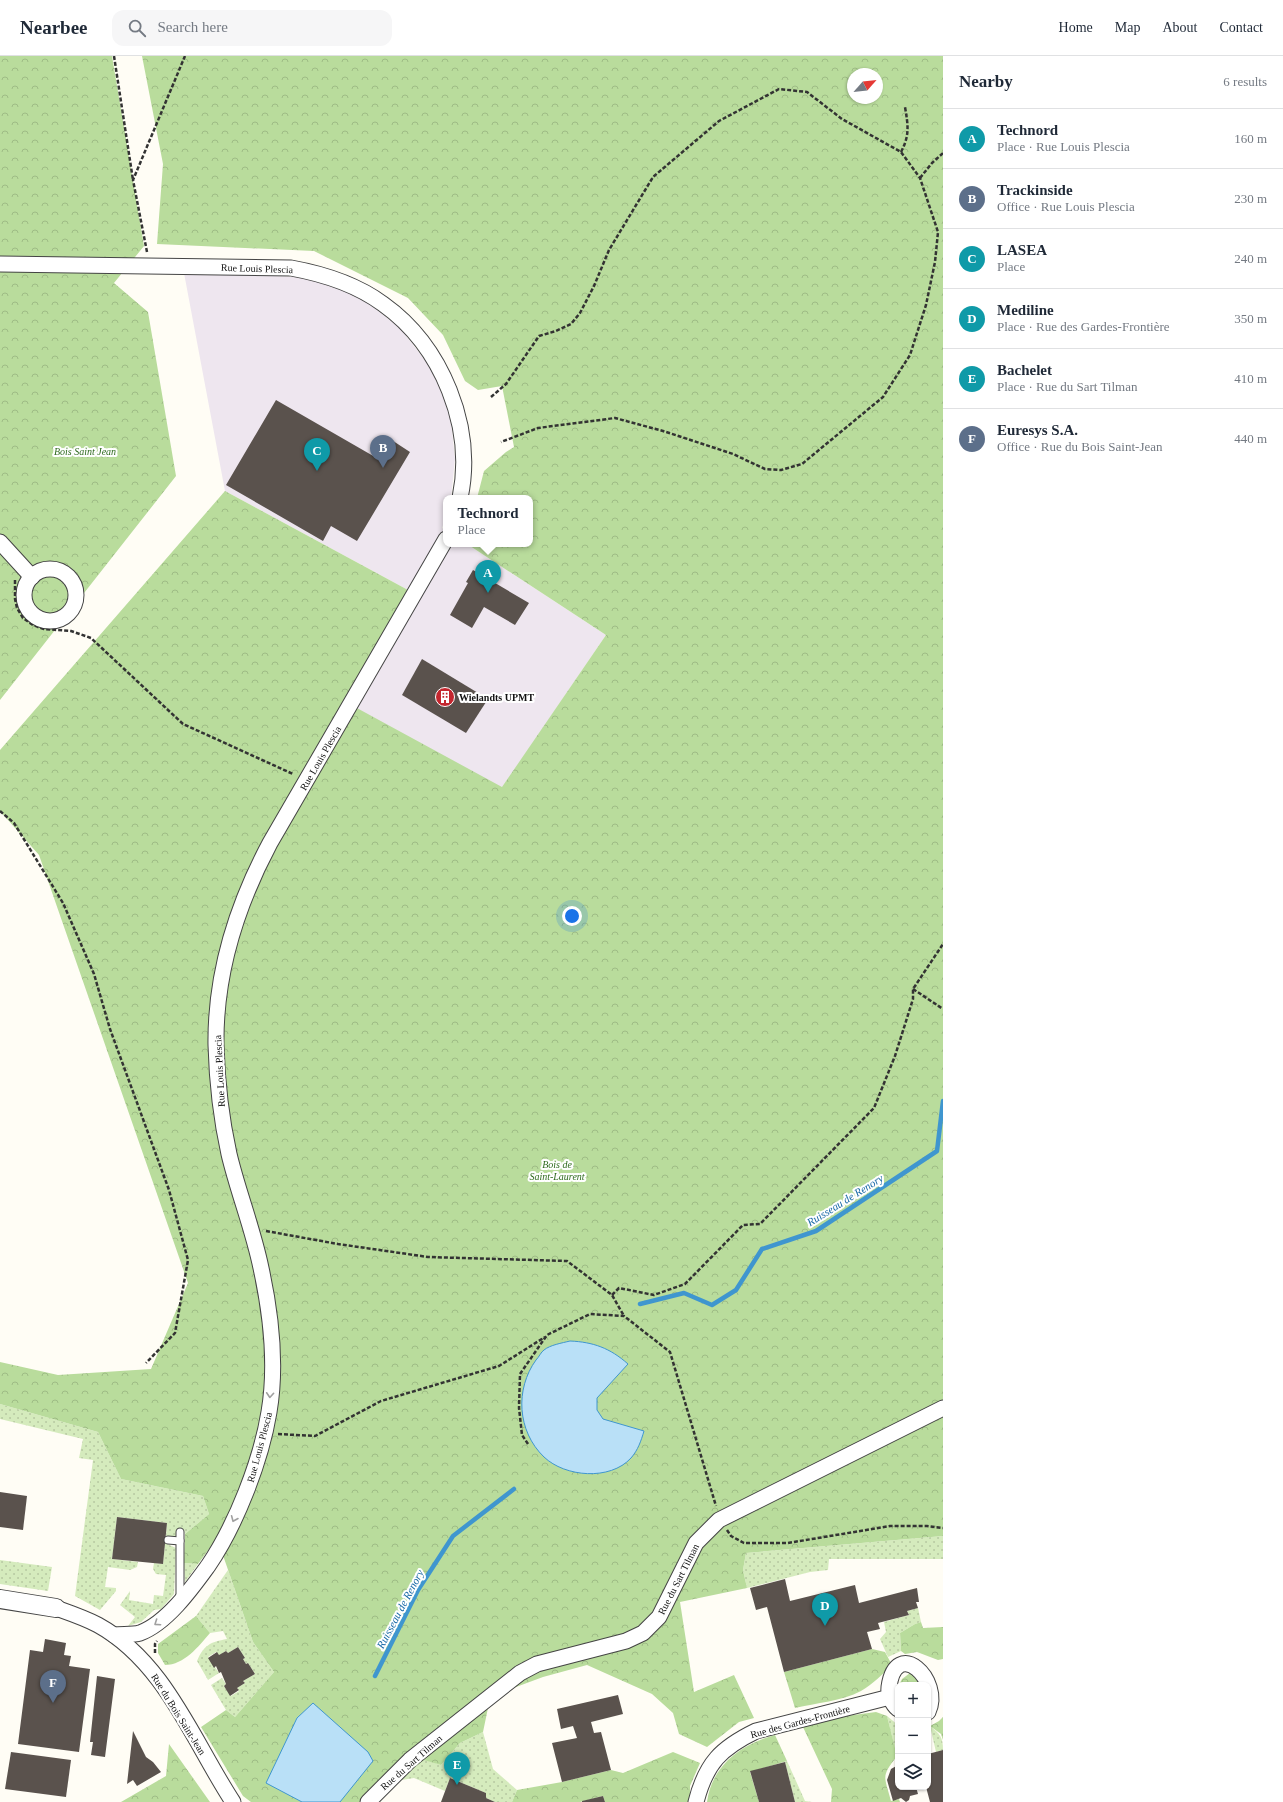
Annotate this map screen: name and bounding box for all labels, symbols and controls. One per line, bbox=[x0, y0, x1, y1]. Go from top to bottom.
search box bbox=[112, 10, 392, 46]
text: Nearbee bbox=[20, 17, 88, 38]
icon: search bbox=[126, 17, 148, 39]
text: Search here bbox=[158, 19, 228, 35]
text: Home bbox=[1059, 20, 1093, 35]
text: Map bbox=[1115, 20, 1140, 35]
text: About bbox=[1162, 20, 1197, 35]
text: Contact bbox=[1219, 20, 1263, 35]
north arrow bbox=[847, 68, 883, 104]
text: Nearby bbox=[959, 72, 1013, 91]
text: 6 results bbox=[1223, 74, 1267, 89]
text: Technord bbox=[997, 122, 1058, 138]
text: A bbox=[967, 131, 977, 146]
text: 160 m bbox=[1234, 131, 1267, 146]
text: Place · Rue Louis Plescia bbox=[997, 139, 1130, 154]
text: Trackinside bbox=[997, 182, 1073, 198]
text: B bbox=[968, 191, 976, 206]
text: 230 m bbox=[1234, 191, 1267, 206]
text: Office · Rue Louis Plescia bbox=[997, 199, 1135, 214]
text: LASEA bbox=[997, 242, 1047, 258]
text: C bbox=[967, 251, 977, 266]
text: 240 m bbox=[1234, 251, 1267, 266]
text: Place bbox=[997, 259, 1025, 274]
street label: Rue Louis Plescia bbox=[221, 262, 294, 275]
text: Mediline bbox=[997, 302, 1054, 318]
text: D bbox=[967, 311, 977, 326]
text: 350 m bbox=[1234, 311, 1267, 326]
text: Place · Rue des Gardes-Frontière bbox=[997, 319, 1170, 334]
text: Bachelet bbox=[997, 362, 1052, 378]
text: E bbox=[968, 371, 976, 386]
text: 410 m bbox=[1234, 371, 1267, 386]
text: Place · Rue du Sart Tilman bbox=[997, 379, 1137, 394]
text: Euresys S.A. bbox=[997, 422, 1078, 438]
text: F bbox=[968, 431, 976, 446]
text: 440 m bbox=[1234, 431, 1267, 446]
pin: B bbox=[370, 435, 396, 468]
pin: C bbox=[304, 438, 330, 471]
text: Office · Rue du Bois Saint-Jean bbox=[997, 439, 1162, 454]
park label: Bois Saint Jean bbox=[54, 446, 116, 457]
popup bbox=[443, 495, 533, 547]
text: Technord bbox=[457, 505, 519, 521]
text: Place bbox=[457, 522, 486, 537]
pin: A bbox=[475, 560, 501, 593]
building icon: Wielandts UPMT bbox=[434, 686, 456, 708]
place label: Wielandts UPMT bbox=[459, 692, 534, 703]
street label: Rue Louis Plescia bbox=[298, 724, 344, 792]
your location bbox=[562, 906, 582, 926]
street label: Rue Louis Plescia bbox=[212, 1034, 227, 1107]
park label: Bois de Saint-Laurent bbox=[529, 1159, 585, 1182]
water label: Ruisseau de Renory bbox=[804, 1172, 885, 1229]
one-way arrow bbox=[266, 1392, 275, 1398]
street label: Rue Louis Plescia bbox=[245, 1410, 274, 1483]
one-way arrow bbox=[231, 1515, 239, 1523]
street label: Rue du Sart Tilman bbox=[656, 1542, 701, 1617]
water label: Ruisseau de Renory bbox=[374, 1568, 426, 1651]
pin: D bbox=[812, 1593, 838, 1626]
one-way arrow bbox=[155, 1618, 162, 1625]
pin: F bbox=[40, 1670, 66, 1703]
street label: Rue du Bois Saint-Jean bbox=[149, 1672, 208, 1757]
map controls bbox=[895, 1682, 931, 1790]
button: + bbox=[895, 1682, 931, 1718]
street label: Rue des Gardes-Frontière bbox=[749, 1703, 852, 1740]
button: − bbox=[895, 1718, 931, 1754]
street label: Rue du Sart Tilman bbox=[378, 1733, 444, 1792]
pin: E bbox=[444, 1752, 470, 1785]
button: layers bbox=[895, 1754, 931, 1790]

